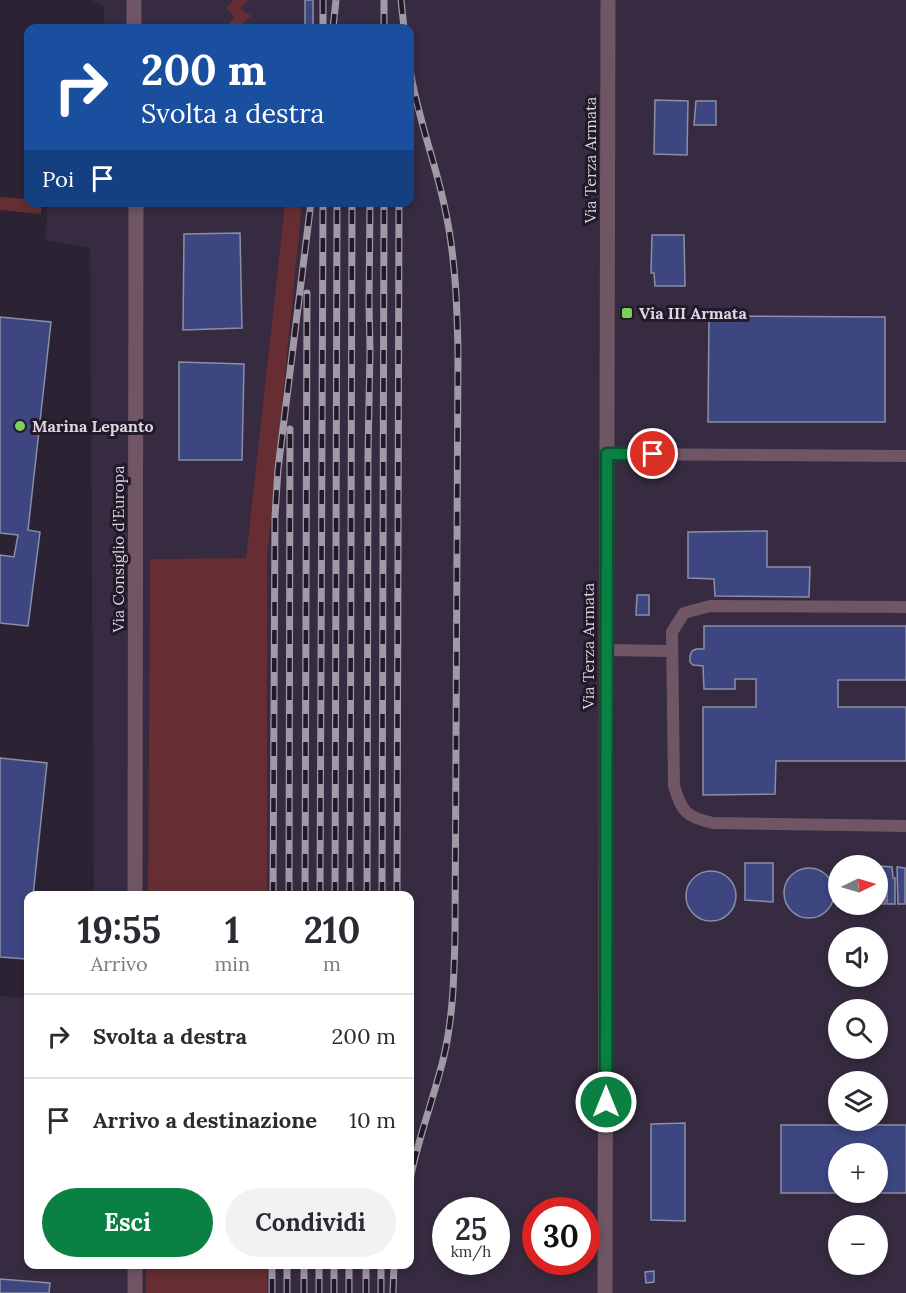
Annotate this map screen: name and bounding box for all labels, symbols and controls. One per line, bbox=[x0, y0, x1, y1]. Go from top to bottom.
text: 200 m bbox=[141, 43, 267, 97]
icon: right bbox=[42, 48, 120, 126]
text: Svolta a destra bbox=[141, 96, 325, 130]
street label: Via Terza Armata bbox=[580, 97, 600, 224]
icon: arrive bbox=[86, 162, 119, 195]
text: Poi bbox=[42, 165, 74, 193]
place label: Via III Armata bbox=[639, 303, 747, 323]
marker: Via III Armata bbox=[620, 306, 634, 320]
place label: Marina Lepanto bbox=[32, 416, 154, 436]
marker: Marina Lepanto bbox=[13, 419, 27, 433]
pin bbox=[627, 428, 678, 479]
icon: arrive bbox=[636, 437, 669, 470]
street label: Via Consiglio d'Europa bbox=[108, 465, 128, 634]
street label: Via Terza Armata bbox=[578, 583, 598, 710]
north arrow bbox=[828, 855, 888, 915]
map controls bbox=[828, 855, 888, 1275]
text: 19:55 bbox=[78, 907, 161, 953]
text: 1 bbox=[225, 907, 240, 953]
text: 210 bbox=[304, 907, 360, 953]
button: sound bbox=[828, 927, 888, 987]
text: Arrivo bbox=[91, 951, 148, 976]
text: min bbox=[214, 951, 250, 976]
text: m bbox=[323, 951, 341, 976]
button: search bbox=[828, 999, 888, 1059]
icon: right bbox=[42, 1020, 75, 1053]
text: Svolta a destra bbox=[93, 1022, 247, 1050]
text: 200 m bbox=[331, 1022, 396, 1050]
position arrow bbox=[574, 1070, 638, 1134]
button: layers bbox=[828, 1071, 888, 1131]
icon: arrive bbox=[42, 1104, 75, 1137]
text: Arrivo a destinazione bbox=[93, 1106, 317, 1134]
text: 10 m bbox=[349, 1106, 396, 1134]
button: + bbox=[828, 1143, 888, 1203]
button: Esci bbox=[42, 1188, 213, 1257]
button: Condividi bbox=[225, 1188, 396, 1257]
speed limit sign: 30 bbox=[522, 1197, 600, 1275]
text: 25 bbox=[455, 1210, 487, 1248]
button: − bbox=[828, 1215, 888, 1275]
text: km/h bbox=[451, 1242, 491, 1261]

